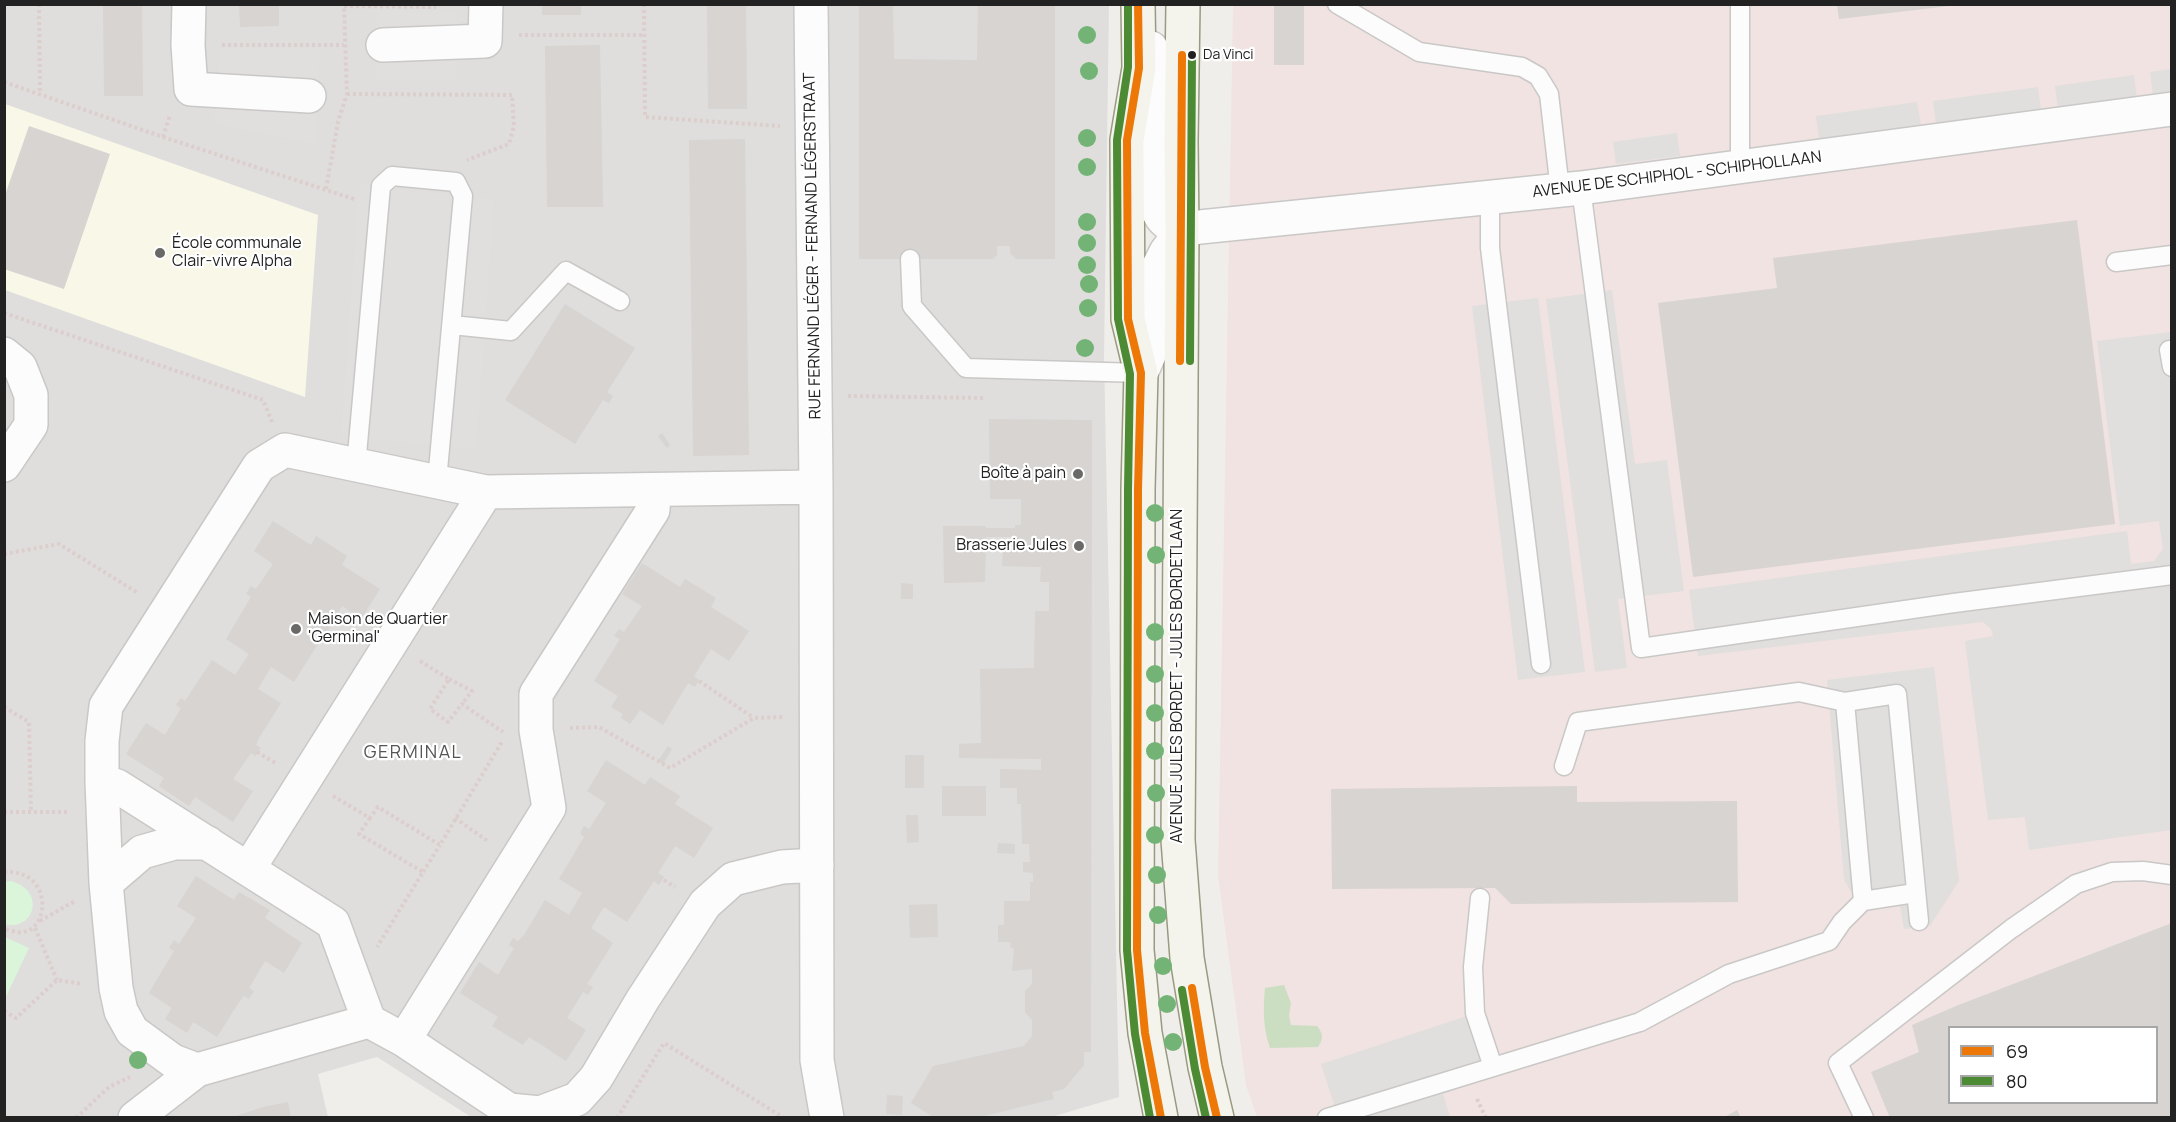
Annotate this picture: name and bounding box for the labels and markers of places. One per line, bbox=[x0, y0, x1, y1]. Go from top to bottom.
place label: Da Vinci bbox=[1203, 47, 1253, 63]
marker: Da Vinci bbox=[1186, 49, 1198, 61]
place label: École communale Clair-vivre Alpha bbox=[172, 234, 302, 272]
marker: École communale Clair-vivre Alpha bbox=[153, 246, 167, 260]
place label: Boîte à pain bbox=[981, 464, 1066, 484]
marker: Boîte à pain bbox=[1071, 467, 1085, 481]
place label: Brasserie Jules bbox=[956, 536, 1067, 556]
marker: Brasserie Jules bbox=[1072, 539, 1086, 553]
place label: Maison de Quartier 'Germinal' bbox=[308, 610, 448, 648]
marker: Maison de Quartier 'Germinal' bbox=[289, 622, 303, 636]

